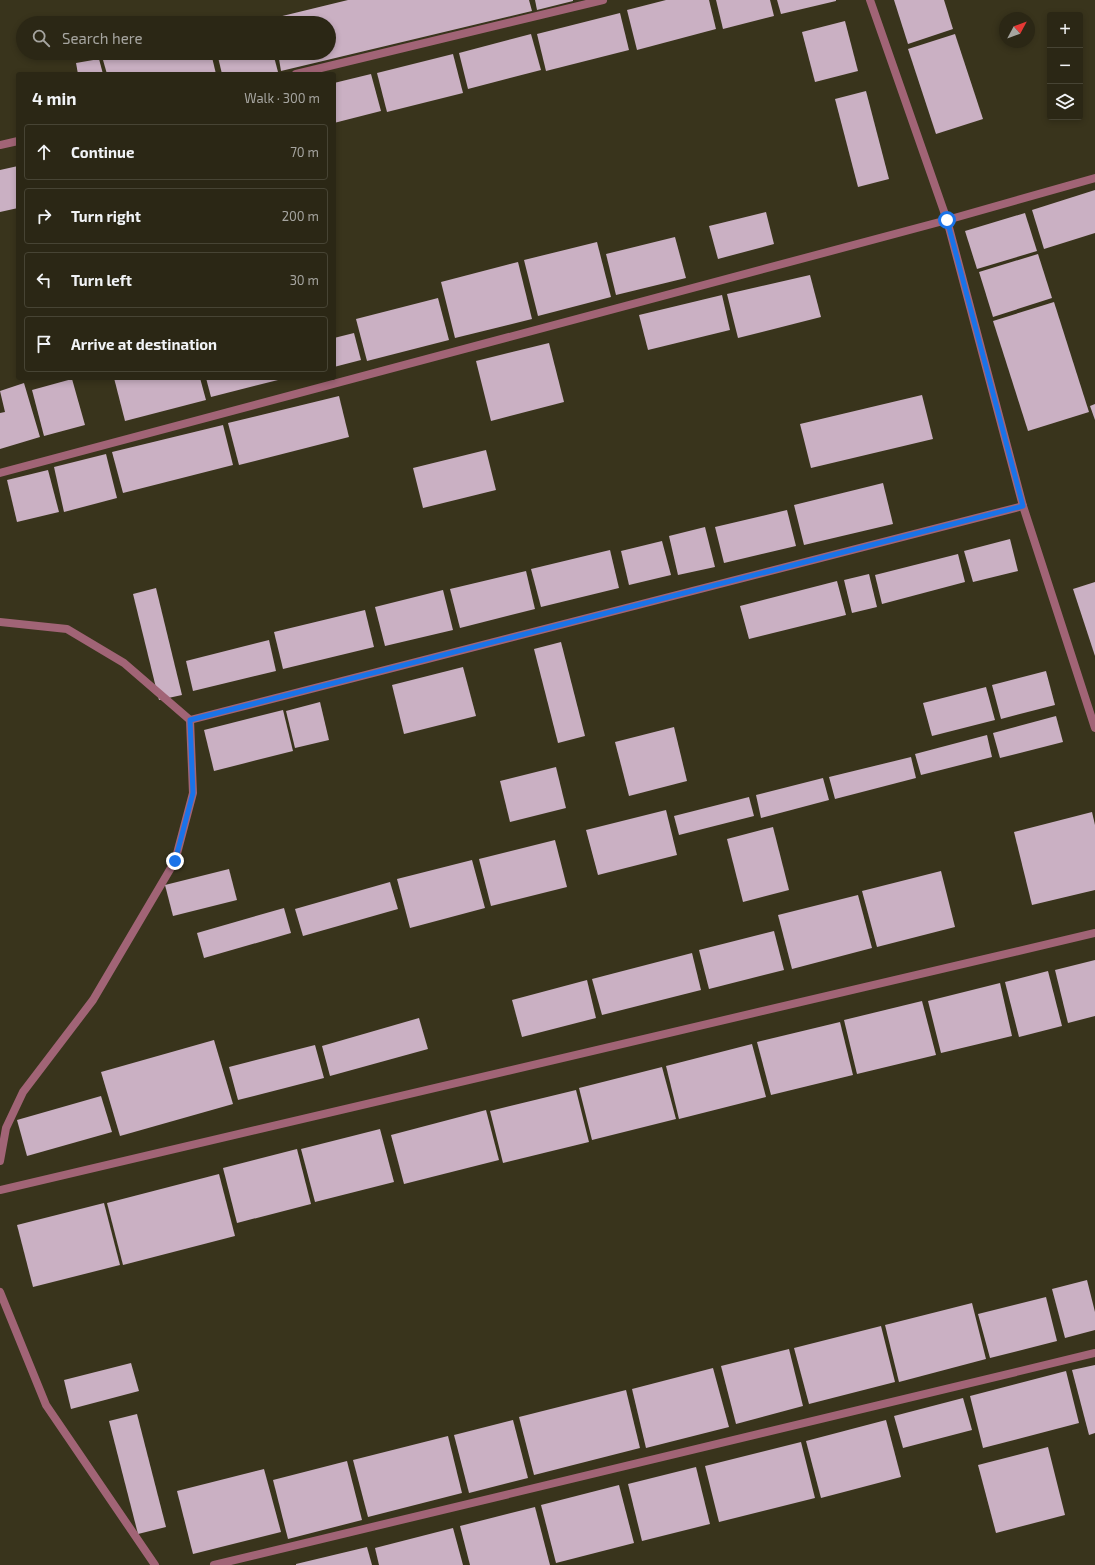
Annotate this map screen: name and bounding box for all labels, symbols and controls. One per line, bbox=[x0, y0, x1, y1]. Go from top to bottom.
north arrow bbox=[999, 12, 1035, 48]
map controls bbox=[1047, 12, 1083, 120]
button: + bbox=[1047, 12, 1083, 48]
search box bbox=[16, 16, 336, 60]
icon: search bbox=[30, 27, 52, 49]
text: Search here bbox=[62, 29, 143, 47]
button: − bbox=[1047, 48, 1083, 84]
button: layers bbox=[1047, 84, 1083, 120]
text: 4 min bbox=[32, 88, 76, 108]
text: Walk · 300 m bbox=[244, 90, 320, 106]
icon: ahead bbox=[33, 141, 55, 163]
text: Continue bbox=[71, 143, 134, 161]
text: 70 m bbox=[290, 144, 319, 160]
icon: right bbox=[33, 205, 55, 227]
text: Turn right bbox=[71, 207, 141, 225]
text: 200 m bbox=[282, 208, 319, 224]
route start bbox=[938, 211, 956, 229]
icon: left bbox=[33, 269, 55, 291]
text: Turn left bbox=[71, 271, 132, 289]
text: 30 m bbox=[290, 272, 319, 288]
icon: arrive bbox=[33, 333, 55, 355]
text: Arrive at destination bbox=[71, 335, 217, 353]
route end bbox=[166, 852, 184, 870]

